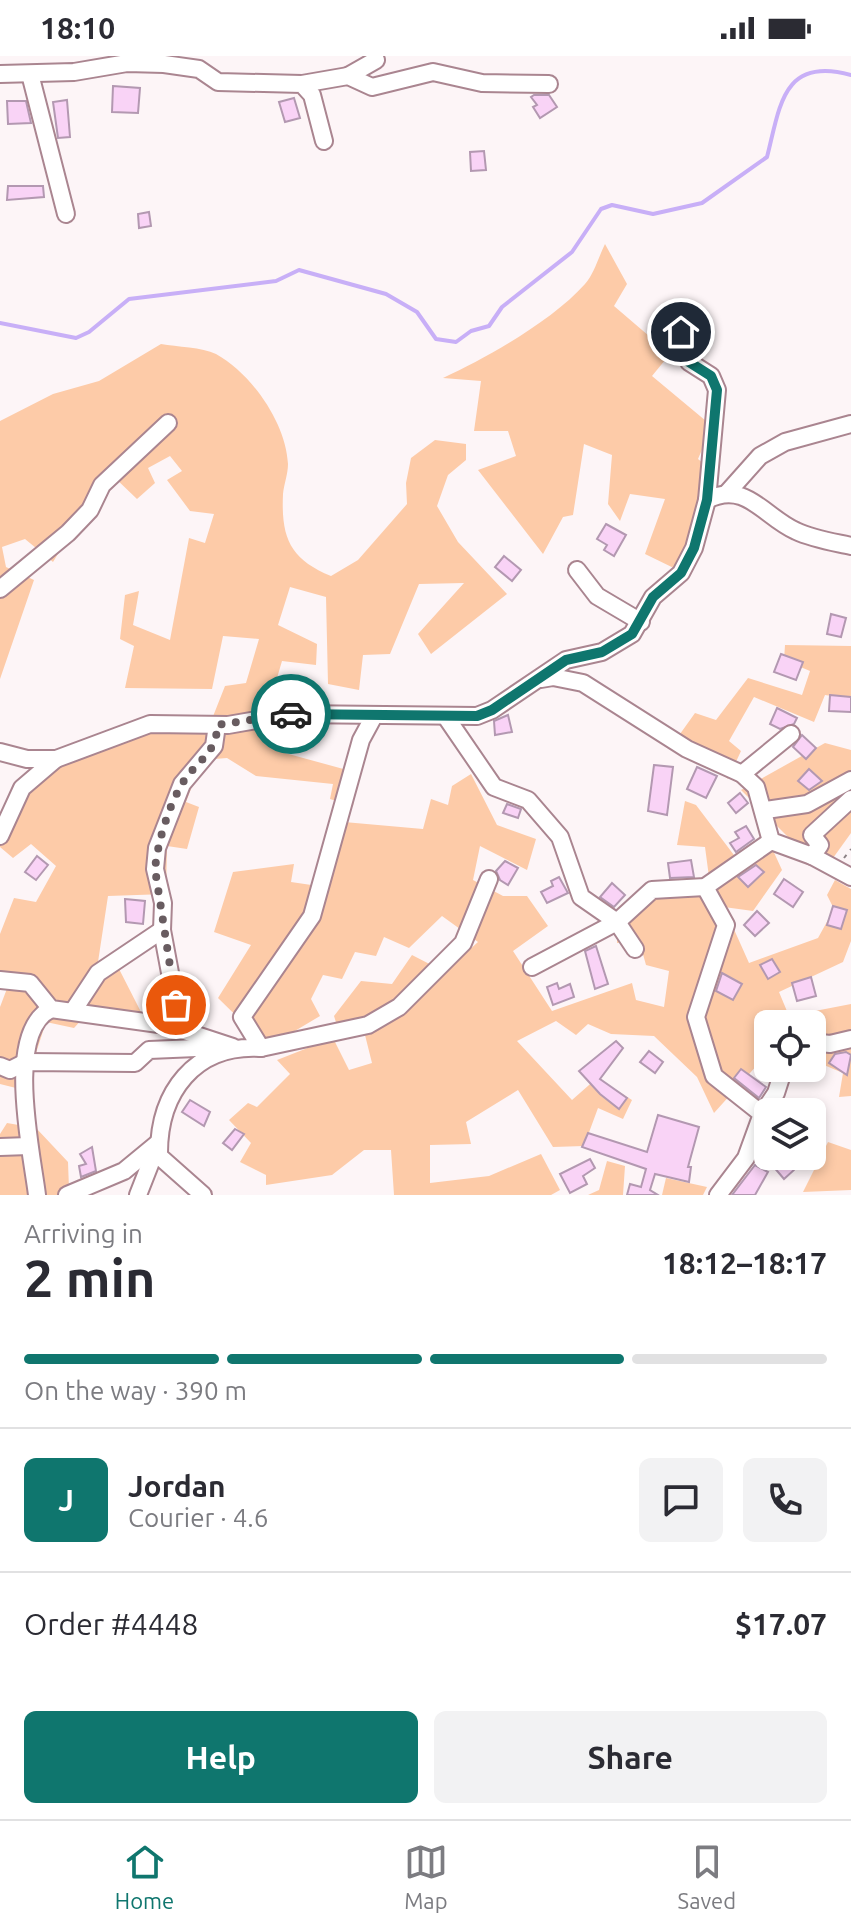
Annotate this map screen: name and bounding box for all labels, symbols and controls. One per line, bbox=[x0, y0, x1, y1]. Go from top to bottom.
text: 18:10 bbox=[40, 11, 115, 45]
pin bbox=[647, 298, 715, 366]
icon: home bbox=[659, 310, 703, 354]
courier bbox=[251, 674, 331, 754]
icon: car bbox=[269, 692, 313, 736]
pin bbox=[142, 971, 210, 1039]
icon: bag bbox=[154, 983, 198, 1027]
map controls bbox=[754, 1010, 826, 1170]
button: locate bbox=[754, 1010, 826, 1082]
button: layers bbox=[754, 1098, 826, 1170]
text: Arriving in bbox=[24, 1219, 143, 1248]
text: 18:12–18:17 bbox=[662, 1246, 827, 1280]
text: 2 min bbox=[24, 1249, 155, 1307]
text: On the way · 390 m bbox=[24, 1376, 247, 1405]
button: chat bbox=[639, 1458, 723, 1542]
button: phone bbox=[743, 1458, 827, 1542]
text: Jordan bbox=[128, 1469, 226, 1503]
text: J bbox=[58, 1483, 74, 1517]
text: Courier · 4.6 bbox=[128, 1503, 268, 1532]
text: Order #4448 bbox=[24, 1607, 198, 1641]
text: $17.07 bbox=[735, 1607, 827, 1641]
button: Help bbox=[24, 1711, 418, 1803]
button: Share bbox=[434, 1711, 827, 1803]
tab: Home bbox=[115, 1840, 174, 1913]
tab: Map bbox=[404, 1840, 448, 1913]
tab: Saved bbox=[678, 1840, 736, 1913]

